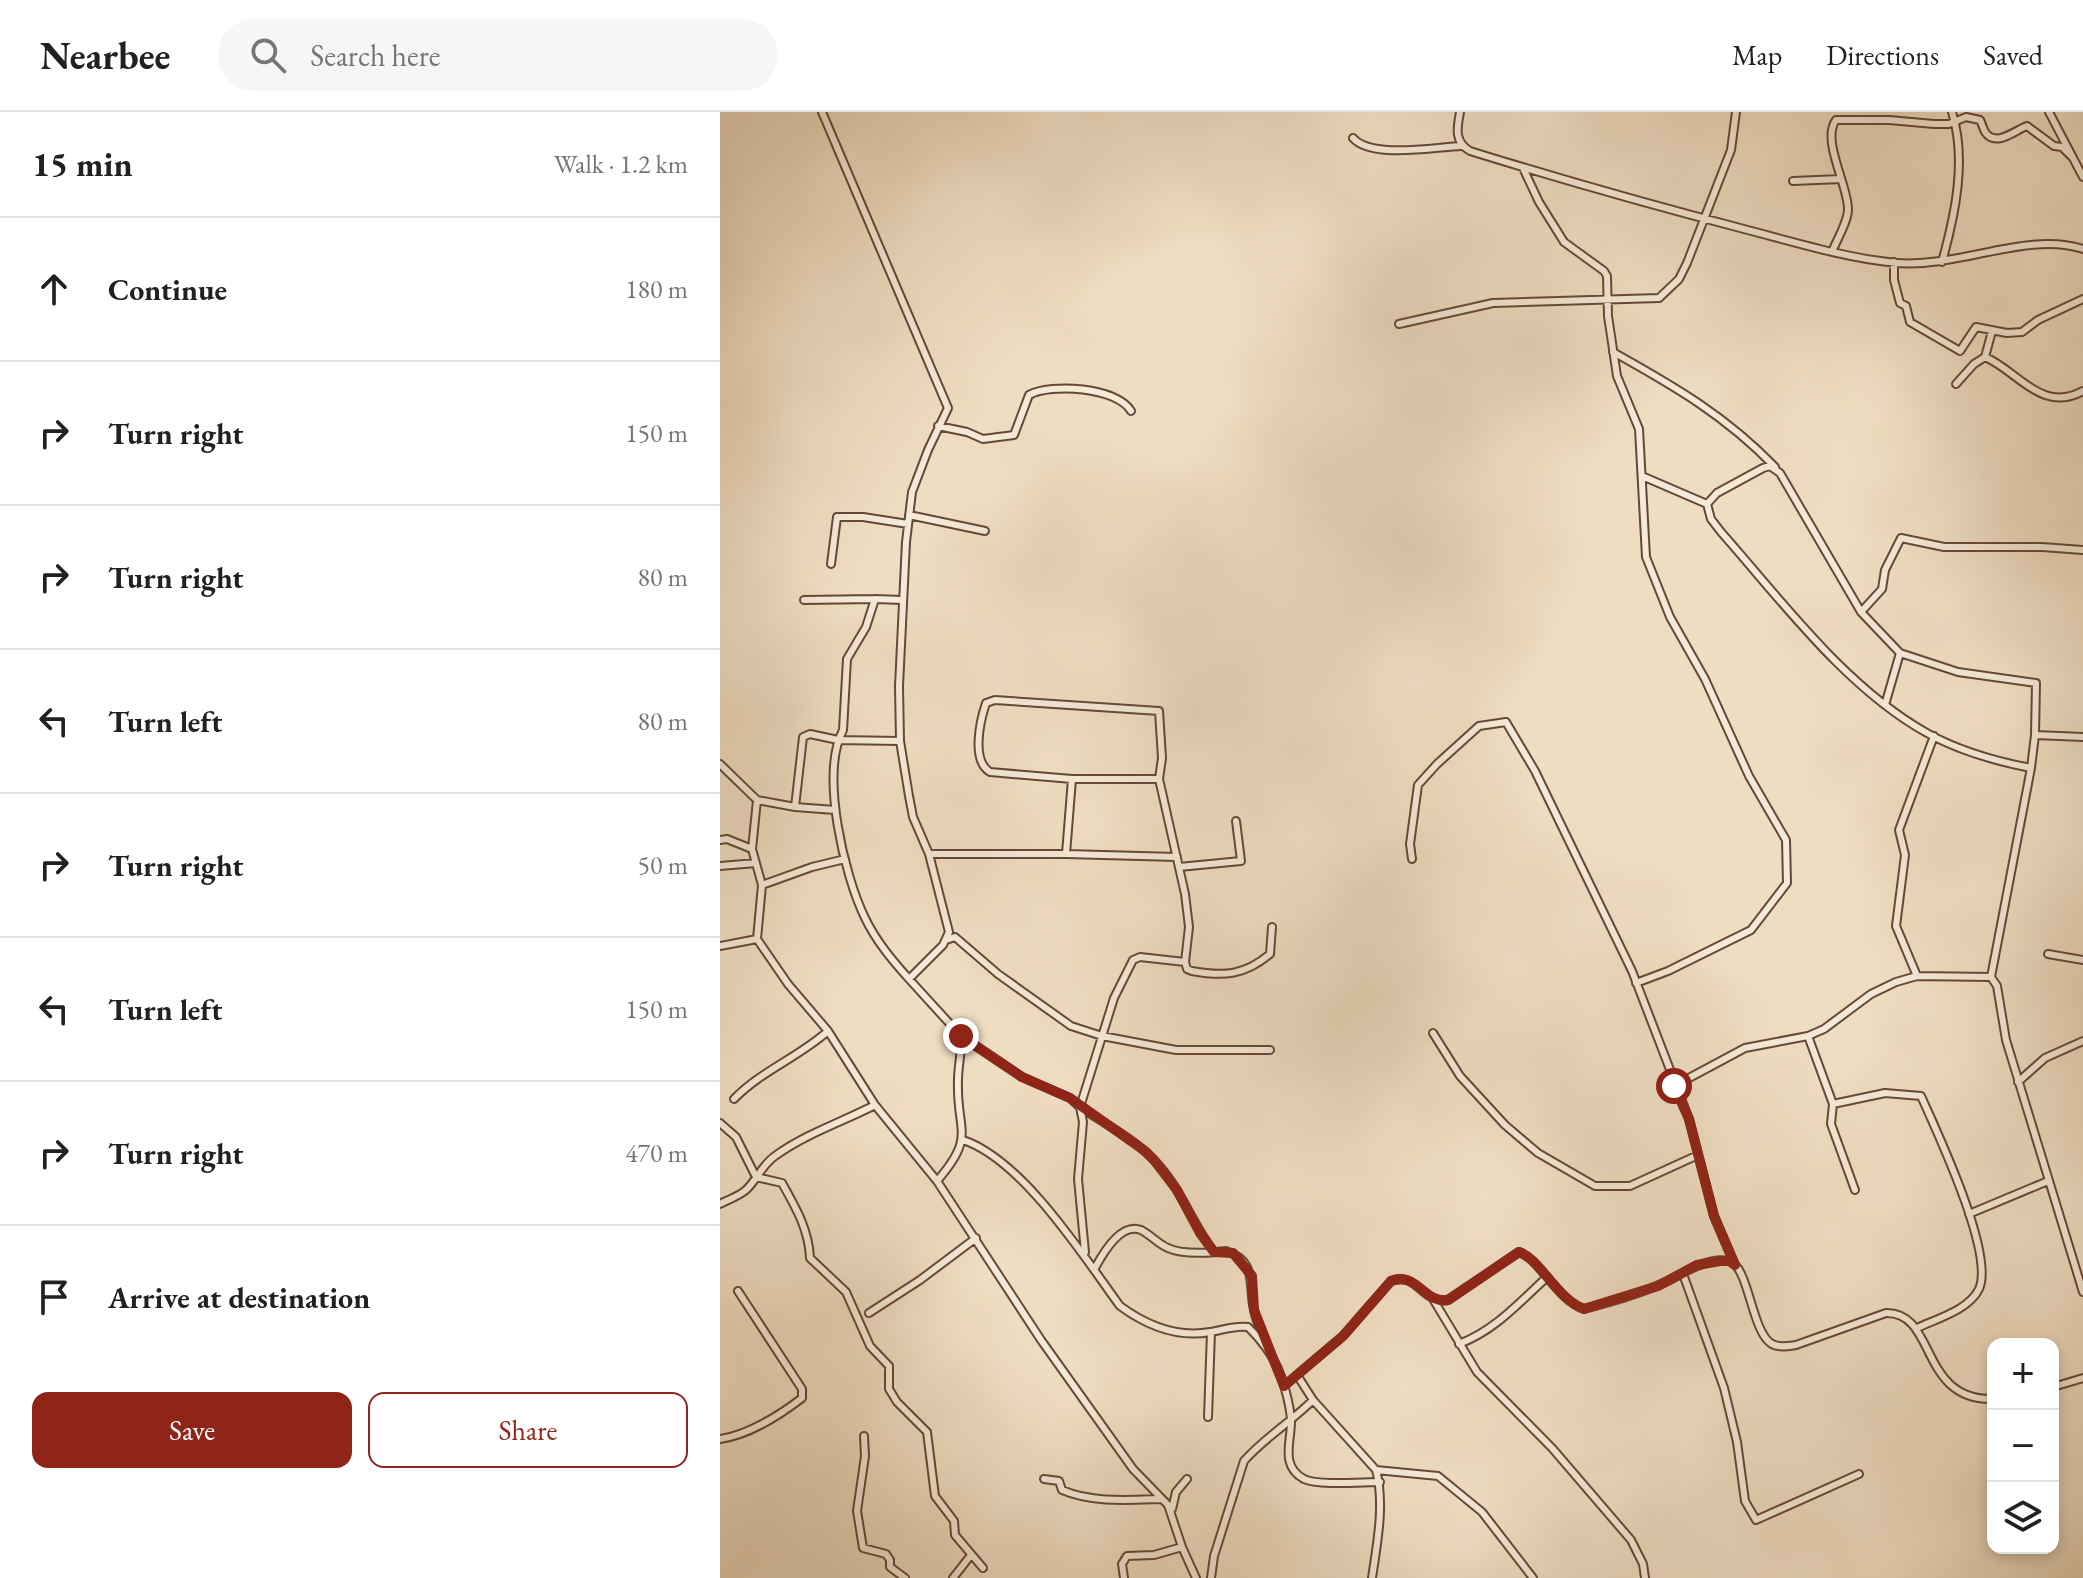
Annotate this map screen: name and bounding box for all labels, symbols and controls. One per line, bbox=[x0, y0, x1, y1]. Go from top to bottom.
search box bbox=[218, 19, 778, 91]
text: Nearbee bbox=[40, 31, 170, 80]
icon: search bbox=[246, 33, 290, 77]
text: Search here bbox=[310, 36, 440, 75]
text: Map bbox=[1732, 37, 1782, 73]
text: Directions bbox=[1826, 37, 1939, 73]
text: Saved bbox=[1983, 37, 2043, 73]
text: 15 min bbox=[32, 142, 133, 186]
text: Walk · 1.2 km bbox=[554, 147, 688, 181]
icon: ahead bbox=[32, 267, 76, 311]
text: Continue bbox=[108, 270, 227, 309]
text: 180 m bbox=[625, 272, 688, 306]
icon: right bbox=[32, 411, 76, 455]
text: Turn right bbox=[108, 414, 244, 453]
text: 150 m bbox=[625, 416, 688, 450]
icon: right bbox=[32, 555, 76, 599]
text: Turn right bbox=[108, 558, 244, 597]
text: 80 m bbox=[638, 560, 688, 594]
icon: left bbox=[32, 699, 76, 743]
text: Turn left bbox=[108, 702, 222, 741]
text: 80 m bbox=[638, 704, 688, 738]
icon: right bbox=[32, 843, 76, 887]
text: Turn right bbox=[108, 846, 244, 885]
text: 50 m bbox=[638, 848, 688, 882]
icon: left bbox=[32, 987, 76, 1031]
text: Turn left bbox=[108, 990, 222, 1029]
text: 150 m bbox=[625, 992, 688, 1026]
route end bbox=[943, 1018, 979, 1054]
route start bbox=[1656, 1068, 1692, 1104]
icon: right bbox=[32, 1131, 76, 1175]
text: Turn right bbox=[108, 1134, 244, 1173]
text: 470 m bbox=[625, 1136, 688, 1170]
icon: arrive bbox=[32, 1275, 76, 1319]
text: Arrive at destination bbox=[108, 1278, 370, 1317]
map controls bbox=[1987, 1338, 2059, 1554]
button: + bbox=[1987, 1338, 2059, 1410]
button: Save bbox=[32, 1392, 352, 1468]
button: Share bbox=[368, 1392, 688, 1468]
button: − bbox=[1987, 1410, 2059, 1482]
button: layers bbox=[1987, 1482, 2059, 1554]

